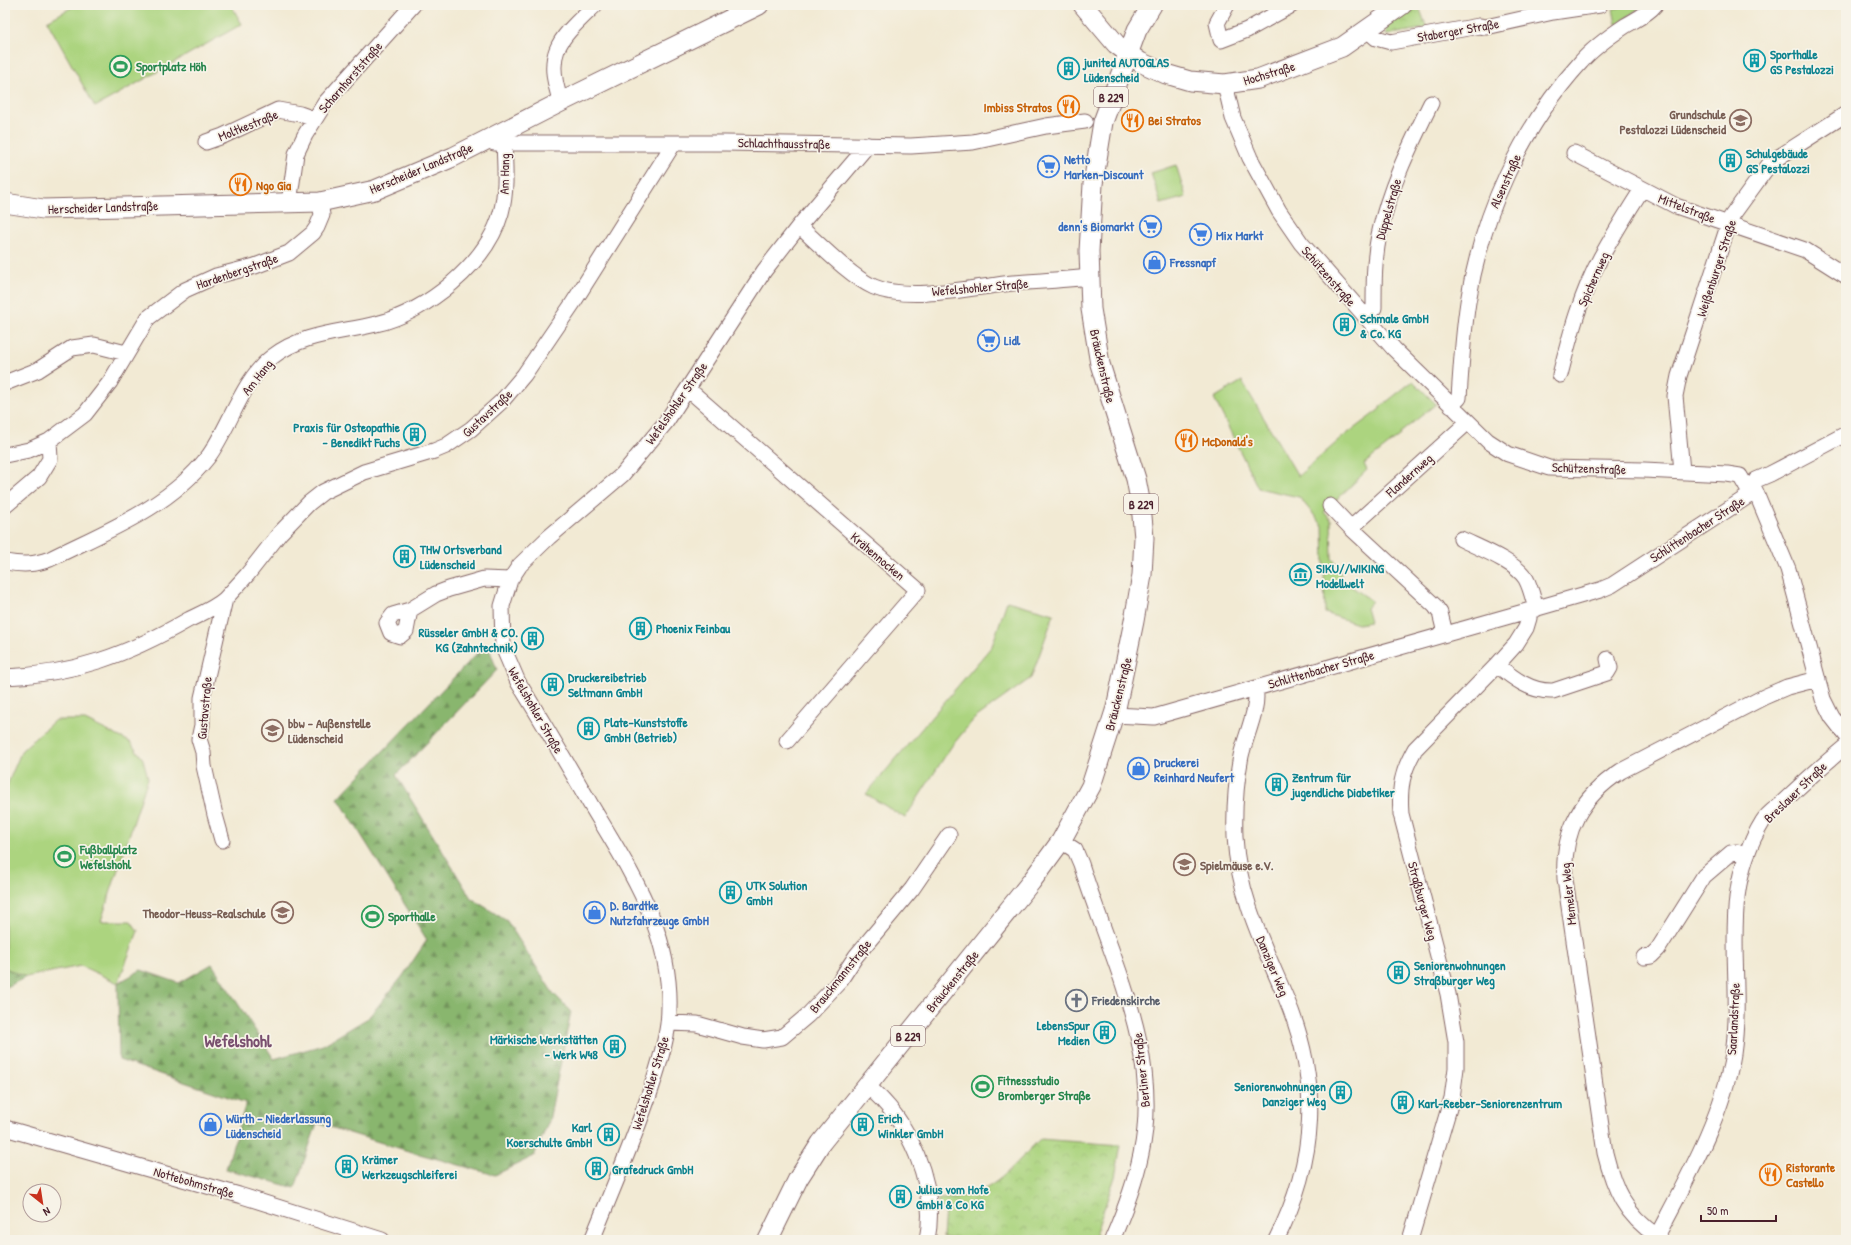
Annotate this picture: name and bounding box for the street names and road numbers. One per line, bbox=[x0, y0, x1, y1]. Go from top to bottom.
street label: Staberger Straße bbox=[1416, 14, 1500, 46]
street label: Scharnhorststraße bbox=[314, 37, 386, 117]
street label: Hochstraße bbox=[1241, 57, 1297, 89]
road number: B 229 bbox=[1094, 87, 1128, 107]
street label: Moltkestraße bbox=[215, 105, 281, 145]
street label: Schlachthausstraße bbox=[738, 133, 830, 153]
street label: Herscheider Landstraße bbox=[367, 138, 475, 198]
street label: Alsenstraße bbox=[1485, 151, 1525, 211]
street label: Am Hang bbox=[495, 153, 513, 195]
street label: Düppelstraße bbox=[1371, 176, 1405, 242]
street label: Mittelstraße bbox=[1656, 189, 1718, 227]
street label: Herscheider Landstraße bbox=[47, 196, 159, 218]
street label: Weißenburger Straße bbox=[1692, 217, 1740, 319]
street label: Schützenstraße bbox=[1298, 242, 1360, 310]
street label: Hardenbergstraße bbox=[194, 249, 280, 293]
street label: Spichernweg bbox=[1573, 249, 1613, 309]
street label: Wefelshohler Straße bbox=[931, 274, 1029, 300]
street label: Bräuckenstraße bbox=[1086, 327, 1120, 405]
street label: Am Hang bbox=[237, 355, 277, 399]
street label: Wefelshohler Straße bbox=[641, 358, 711, 448]
street label: Gustavstraße bbox=[458, 385, 516, 441]
street label: Flandernweg bbox=[1381, 449, 1437, 502]
street label: Schützenstraße bbox=[1552, 458, 1626, 478]
street label: Schlittenbacher Straße bbox=[1646, 492, 1748, 566]
road number: B 229 bbox=[1124, 494, 1158, 514]
street label: Krähennocken bbox=[847, 528, 909, 584]
street label: Schlittenbacher Straße bbox=[1266, 645, 1376, 693]
street label: Bräuckenstraße bbox=[1100, 655, 1136, 733]
street label: Wefelshohler Straße bbox=[504, 664, 568, 756]
street label: Gustavstraße bbox=[192, 676, 216, 740]
street label: Breslauer Straße bbox=[1760, 757, 1830, 827]
street label: Straßburger Weg bbox=[1404, 860, 1442, 943]
street label: Memeler Weg bbox=[1556, 862, 1580, 926]
street label: Danziger Weg bbox=[1252, 933, 1294, 999]
street label: Brauckmannstraße bbox=[805, 935, 875, 1017]
street label: Bräuckenstraße bbox=[921, 946, 983, 1016]
street label: Saarlandstraße bbox=[1722, 982, 1744, 1056]
road number: B 229 bbox=[891, 1026, 925, 1046]
street label: Berliner Straße bbox=[1128, 1032, 1154, 1108]
street label: Wefelshohler Straße bbox=[627, 1034, 673, 1132]
street label: Nottebohmstraße bbox=[152, 1162, 236, 1202]

